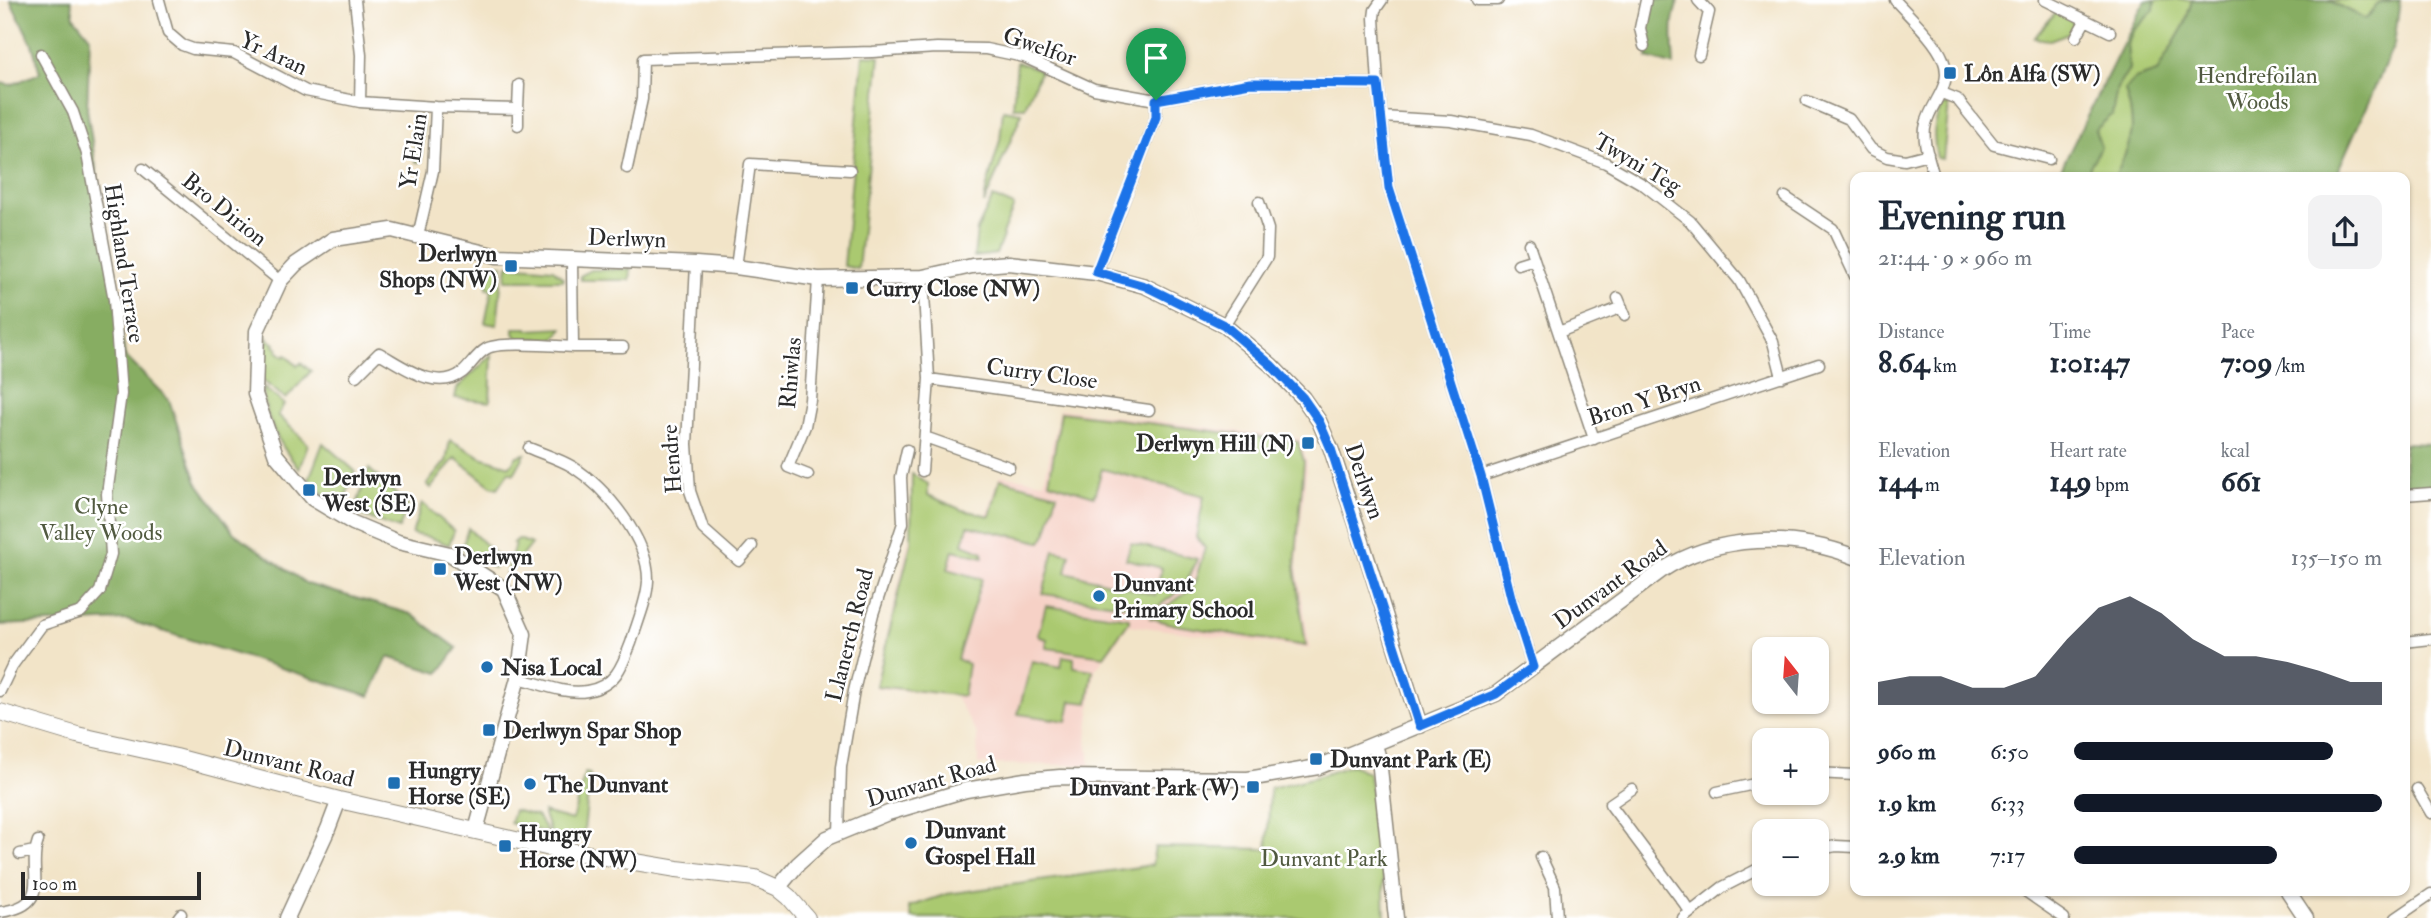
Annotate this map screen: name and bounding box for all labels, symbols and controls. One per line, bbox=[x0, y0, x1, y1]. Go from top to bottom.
street label: Gwelfor bbox=[999, 20, 1081, 73]
street label: Yr Aran bbox=[235, 25, 313, 82]
pin bbox=[1126, 28, 1186, 100]
icon: arrive bbox=[1137, 39, 1175, 77]
place label: Lôn Alfa (SW) bbox=[1964, 59, 2100, 88]
park label: Hendrefoilan Woods bbox=[2196, 61, 2318, 116]
marker: Lôn Alfa (SW) bbox=[1942, 65, 1958, 81]
street label: Yr Elain bbox=[393, 111, 434, 191]
street label: Twyni Teg bbox=[1589, 127, 1687, 201]
street label: Bro Dirion bbox=[176, 166, 273, 253]
street label: Highland Terrace bbox=[98, 181, 151, 345]
text: Evening run bbox=[1878, 193, 2066, 241]
button: share bbox=[2308, 195, 2382, 269]
street label: Derlwyn bbox=[587, 223, 667, 254]
place label: Derlwyn Shops (NW) bbox=[379, 239, 497, 295]
text: 21:44 · 9 × 960 m bbox=[1878, 243, 2032, 272]
marker: Derlwyn Shops (NW) bbox=[503, 258, 519, 274]
place label: Curry Close (NW) bbox=[866, 274, 1040, 304]
marker: Curry Close (NW) bbox=[844, 280, 860, 296]
text: Distance bbox=[1878, 320, 1944, 344]
text: Time bbox=[2049, 320, 2091, 344]
text: Pace bbox=[2221, 320, 2255, 344]
street label: Rhiwlas bbox=[773, 336, 808, 410]
text: 8.64 bbox=[1878, 344, 1929, 381]
text: 1:01:47 bbox=[2049, 344, 2130, 381]
text: 7:09 bbox=[2221, 344, 2273, 381]
street label: Curry Close bbox=[985, 351, 1100, 396]
text: km bbox=[1929, 354, 1957, 378]
text: /km bbox=[2273, 354, 2305, 378]
street label: Bron Y Bryn bbox=[1584, 369, 1705, 432]
street label: Hendre bbox=[655, 423, 688, 495]
place label: Derlwyn Hill (N) bbox=[1136, 429, 1294, 459]
marker: Derlwyn Hill (N) bbox=[1300, 435, 1316, 451]
street label: Derlwyn bbox=[1338, 439, 1391, 523]
text: Elevation bbox=[1878, 439, 1950, 463]
text: Heart rate bbox=[2049, 439, 2127, 463]
text: kcal bbox=[2221, 439, 2250, 463]
place label: Derlwyn West (SE) bbox=[322, 463, 416, 518]
text: 144 bbox=[1878, 463, 1921, 500]
text: 149 bbox=[2049, 463, 2092, 500]
text: 661 bbox=[2221, 463, 2261, 500]
text: m bbox=[1921, 473, 1940, 497]
text: bpm bbox=[2092, 473, 2129, 497]
marker: Derlwyn West (SE) bbox=[301, 482, 317, 498]
park label: Clyne Valley Woods bbox=[40, 492, 162, 547]
street label: Dunvant Road bbox=[1548, 533, 1673, 635]
place label: Derlwyn West (NW) bbox=[453, 542, 563, 597]
text: Elevation bbox=[1878, 543, 1966, 572]
text: 135–150 m bbox=[2291, 543, 2382, 572]
marker: Derlwyn West (NW) bbox=[432, 561, 448, 577]
street label: Llanerch Road bbox=[819, 566, 880, 705]
place label: Dunvant Primary School bbox=[1113, 569, 1255, 625]
marker: Dunvant Primary School bbox=[1091, 588, 1107, 604]
north arrow bbox=[1752, 637, 1829, 714]
map controls bbox=[1752, 637, 1829, 896]
place label: Nisa Local bbox=[500, 653, 603, 682]
marker: Nisa Local bbox=[479, 659, 495, 675]
place label: Derlwyn Spar Shop bbox=[503, 716, 682, 746]
marker: Derlwyn Spar Shop bbox=[481, 722, 497, 738]
button: + bbox=[1752, 728, 1829, 805]
street label: Dunvant Road bbox=[221, 733, 357, 794]
text: 960 m bbox=[1878, 737, 1936, 766]
text: 6:50 bbox=[1990, 737, 2029, 766]
place label: Dunvant Park (E) bbox=[1330, 745, 1491, 774]
street label: Dunvant Road bbox=[863, 749, 999, 814]
marker: Dunvant Park (E) bbox=[1308, 751, 1324, 767]
place label: Hungry Horse (SE) bbox=[408, 756, 510, 811]
place label: The Dunvant bbox=[543, 770, 669, 799]
place label: Dunvant Park (W) bbox=[1069, 773, 1239, 802]
marker: Hungry Horse (SE) bbox=[386, 775, 402, 791]
marker: The Dunvant bbox=[522, 776, 538, 792]
marker: Dunvant Park (W) bbox=[1245, 779, 1261, 795]
text: 1.9 km bbox=[1878, 789, 1936, 818]
text: 6:33 bbox=[1990, 789, 2025, 818]
place label: Dunvant Gospel Hall bbox=[925, 816, 1036, 872]
place label: Hungry Horse (NW) bbox=[519, 819, 637, 874]
button: − bbox=[1752, 819, 1829, 896]
marker: Dunvant Gospel Hall bbox=[903, 835, 919, 851]
marker: Hungry Horse (NW) bbox=[497, 838, 513, 854]
text: 2.9 km bbox=[1878, 841, 1940, 870]
text: 7:17 bbox=[1990, 841, 2025, 870]
park label: Dunvant Park bbox=[1260, 844, 1388, 873]
scale bar bbox=[21, 869, 201, 901]
text: 100 m bbox=[32, 872, 77, 896]

